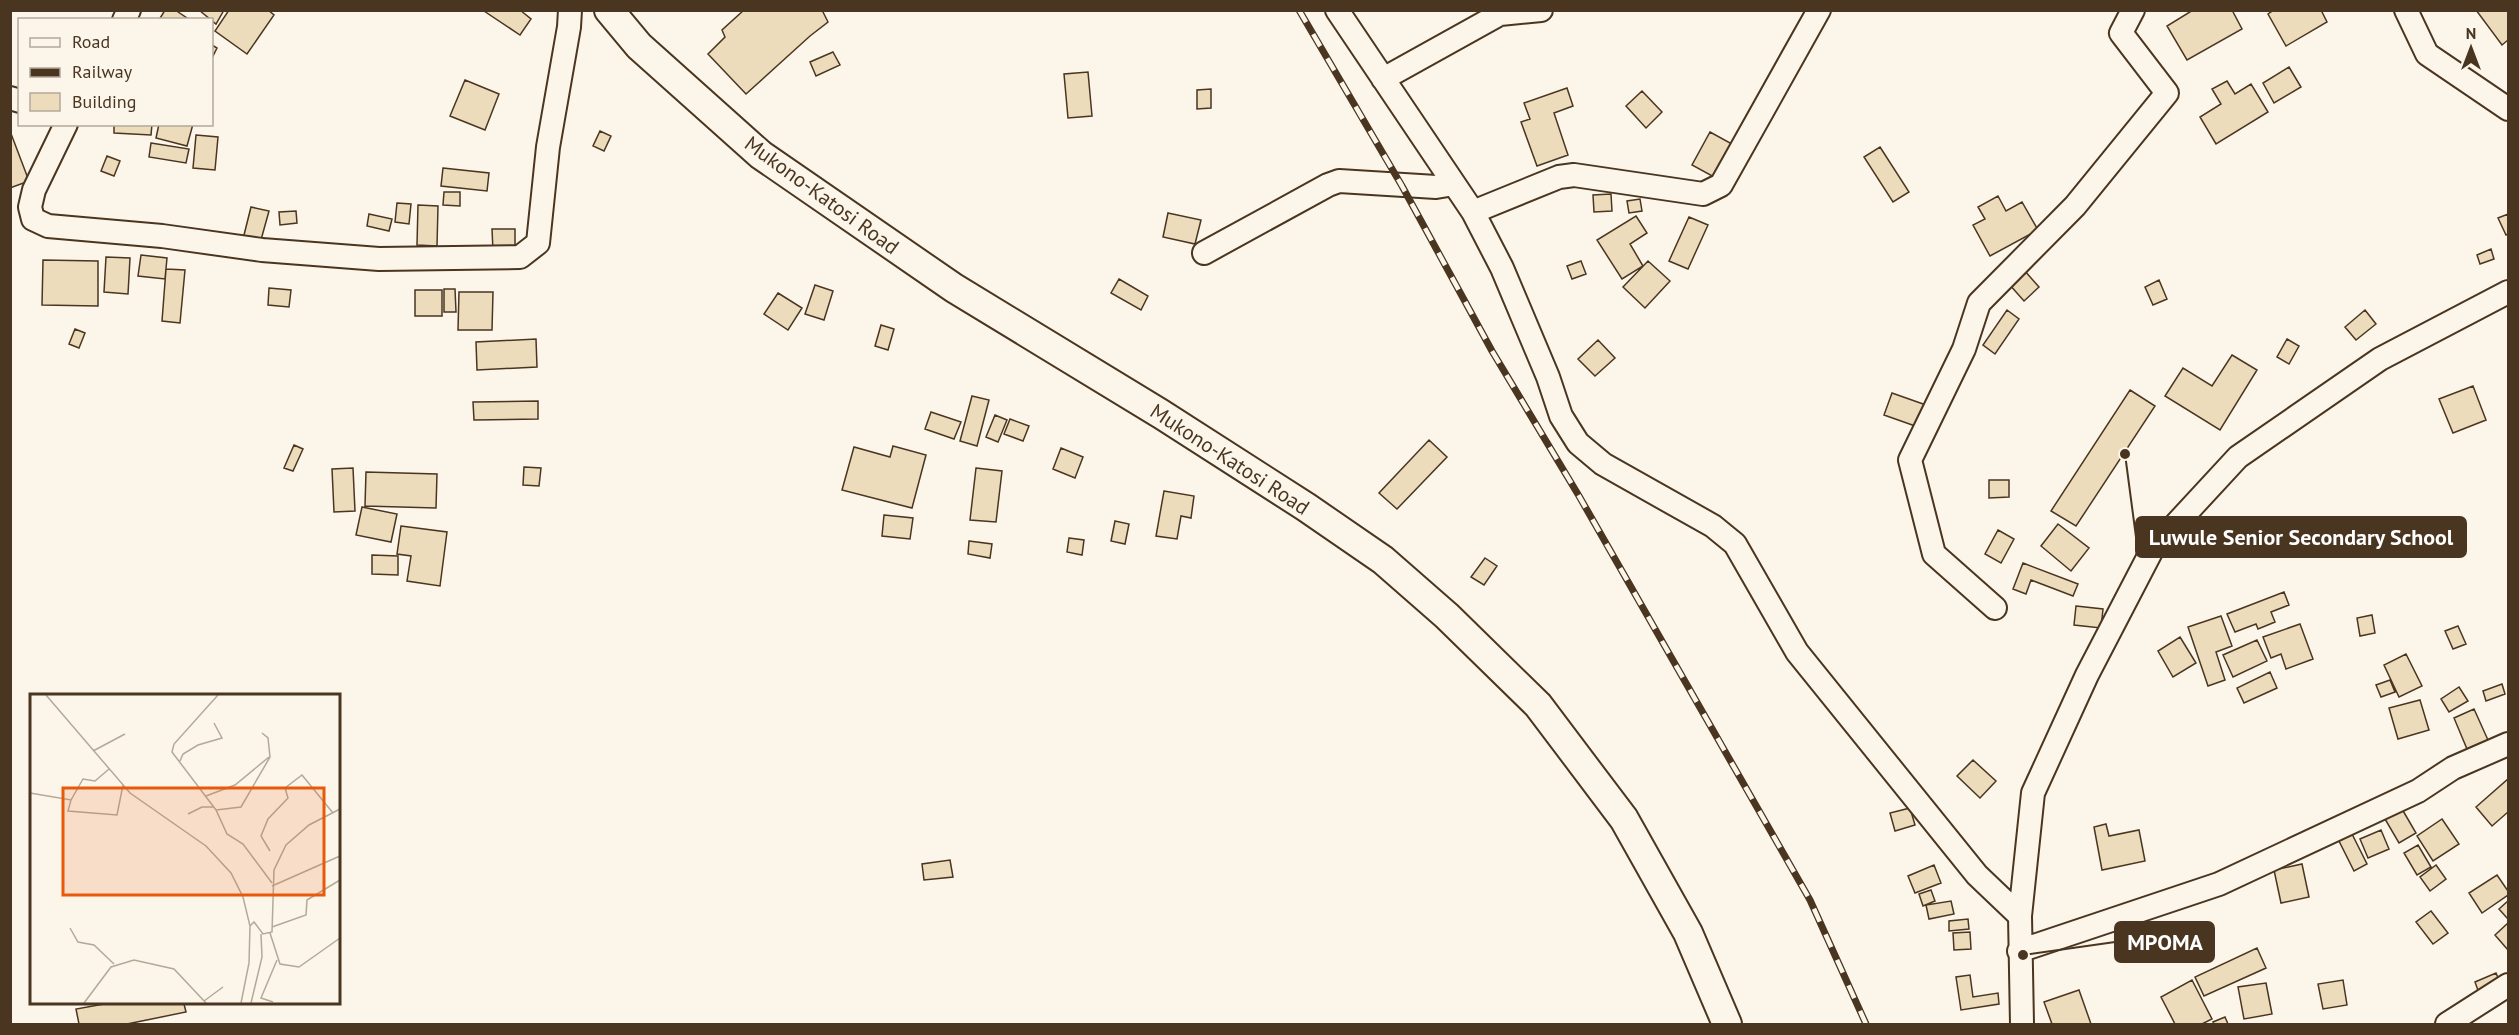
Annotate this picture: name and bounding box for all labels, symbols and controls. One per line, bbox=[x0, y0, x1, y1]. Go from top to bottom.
legend bbox=[18, 18, 213, 126]
north arrow bbox=[2441, 18, 2501, 78]
text: N bbox=[2466, 23, 2476, 43]
text: Road bbox=[72, 30, 110, 53]
text: Railway bbox=[72, 60, 133, 83]
text: Building bbox=[72, 90, 136, 113]
street label: Mukono-Katosi Road bbox=[739, 130, 905, 260]
street label: Mukono-Katosi Road bbox=[1145, 397, 1315, 521]
callout: Luwule Senior Secondary School bbox=[2136, 517, 2466, 557]
text: Luwule Senior Secondary School bbox=[2149, 523, 2454, 551]
inset map bbox=[30, 694, 340, 1005]
callout: MPOMA bbox=[2115, 922, 2214, 962]
text: MPOMA bbox=[2127, 928, 2203, 956]

